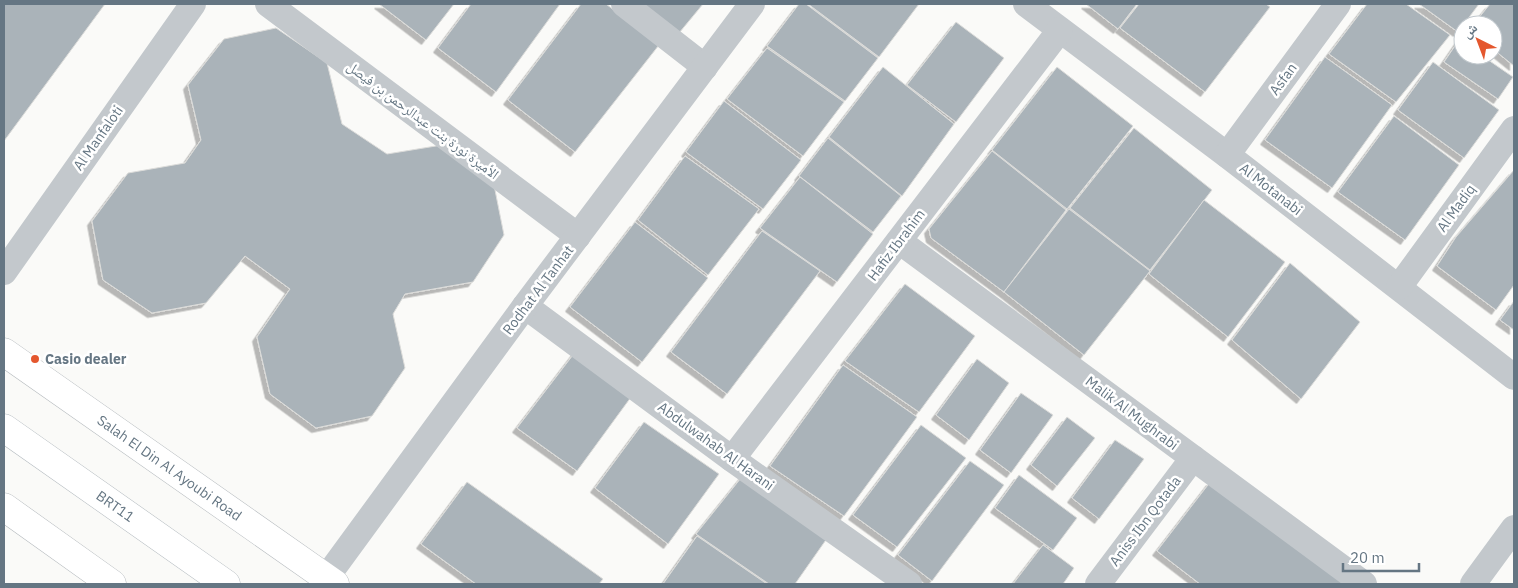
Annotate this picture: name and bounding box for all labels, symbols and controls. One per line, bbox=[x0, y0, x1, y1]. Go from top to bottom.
north arrow bbox=[1453, 15, 1503, 65]
text: ش bbox=[1458, 19, 1481, 42]
street label: الأميرة نورة بنت عبدالرحمن بن فيصل bbox=[343, 57, 503, 183]
street label: Asfan bbox=[1265, 59, 1301, 99]
street label: Al Manfaloti bbox=[69, 102, 127, 174]
street label: Al Motanabi bbox=[1236, 159, 1306, 219]
street label: Al Madiq bbox=[1433, 181, 1479, 235]
street label: Hafiz Ibrahim bbox=[863, 206, 929, 284]
street label: Rodhat Al Tanhat bbox=[499, 242, 578, 338]
place label: Casio dealer bbox=[45, 350, 127, 368]
marker: Casio dealer bbox=[29, 353, 41, 365]
street label: Malik Al Mughrabi bbox=[1082, 372, 1182, 454]
street label: Abdulwahab Al Harani bbox=[654, 398, 778, 494]
street label: Salah El Din Al Ayoubi Road bbox=[94, 411, 245, 525]
street label: Aniss Ibn Qotada bbox=[1105, 472, 1185, 570]
street label: BRT11 bbox=[93, 487, 138, 526]
scale bar bbox=[1343, 540, 1419, 572]
text: 20 m bbox=[1350, 548, 1385, 567]

